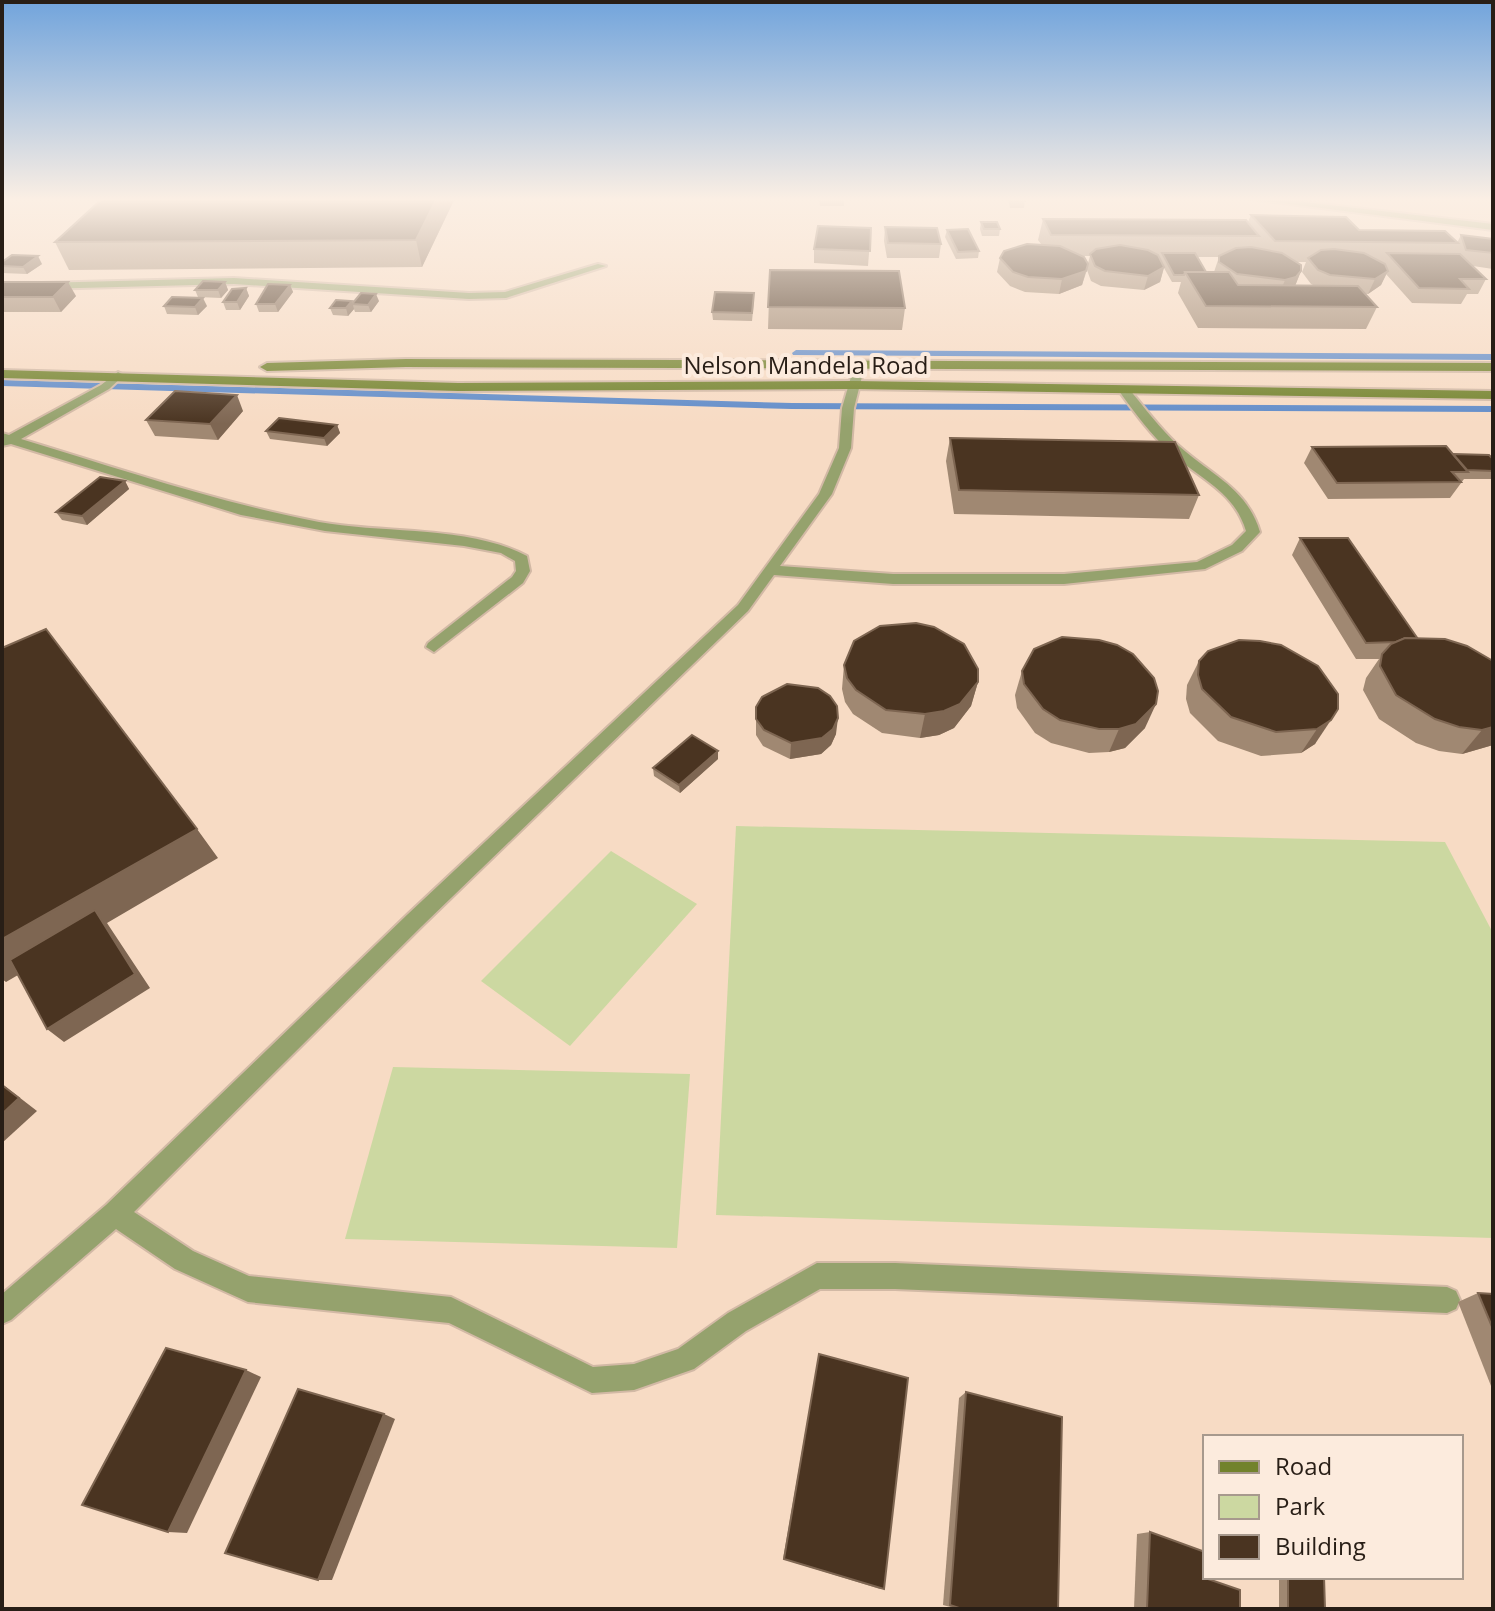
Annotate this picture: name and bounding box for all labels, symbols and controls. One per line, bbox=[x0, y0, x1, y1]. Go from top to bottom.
street label: Nelson Mandela Road bbox=[683, 348, 929, 381]
legend bbox=[1203, 1435, 1463, 1579]
text: Road bbox=[1275, 1449, 1332, 1482]
text: Park bbox=[1275, 1489, 1326, 1522]
text: Building bbox=[1275, 1529, 1366, 1562]

